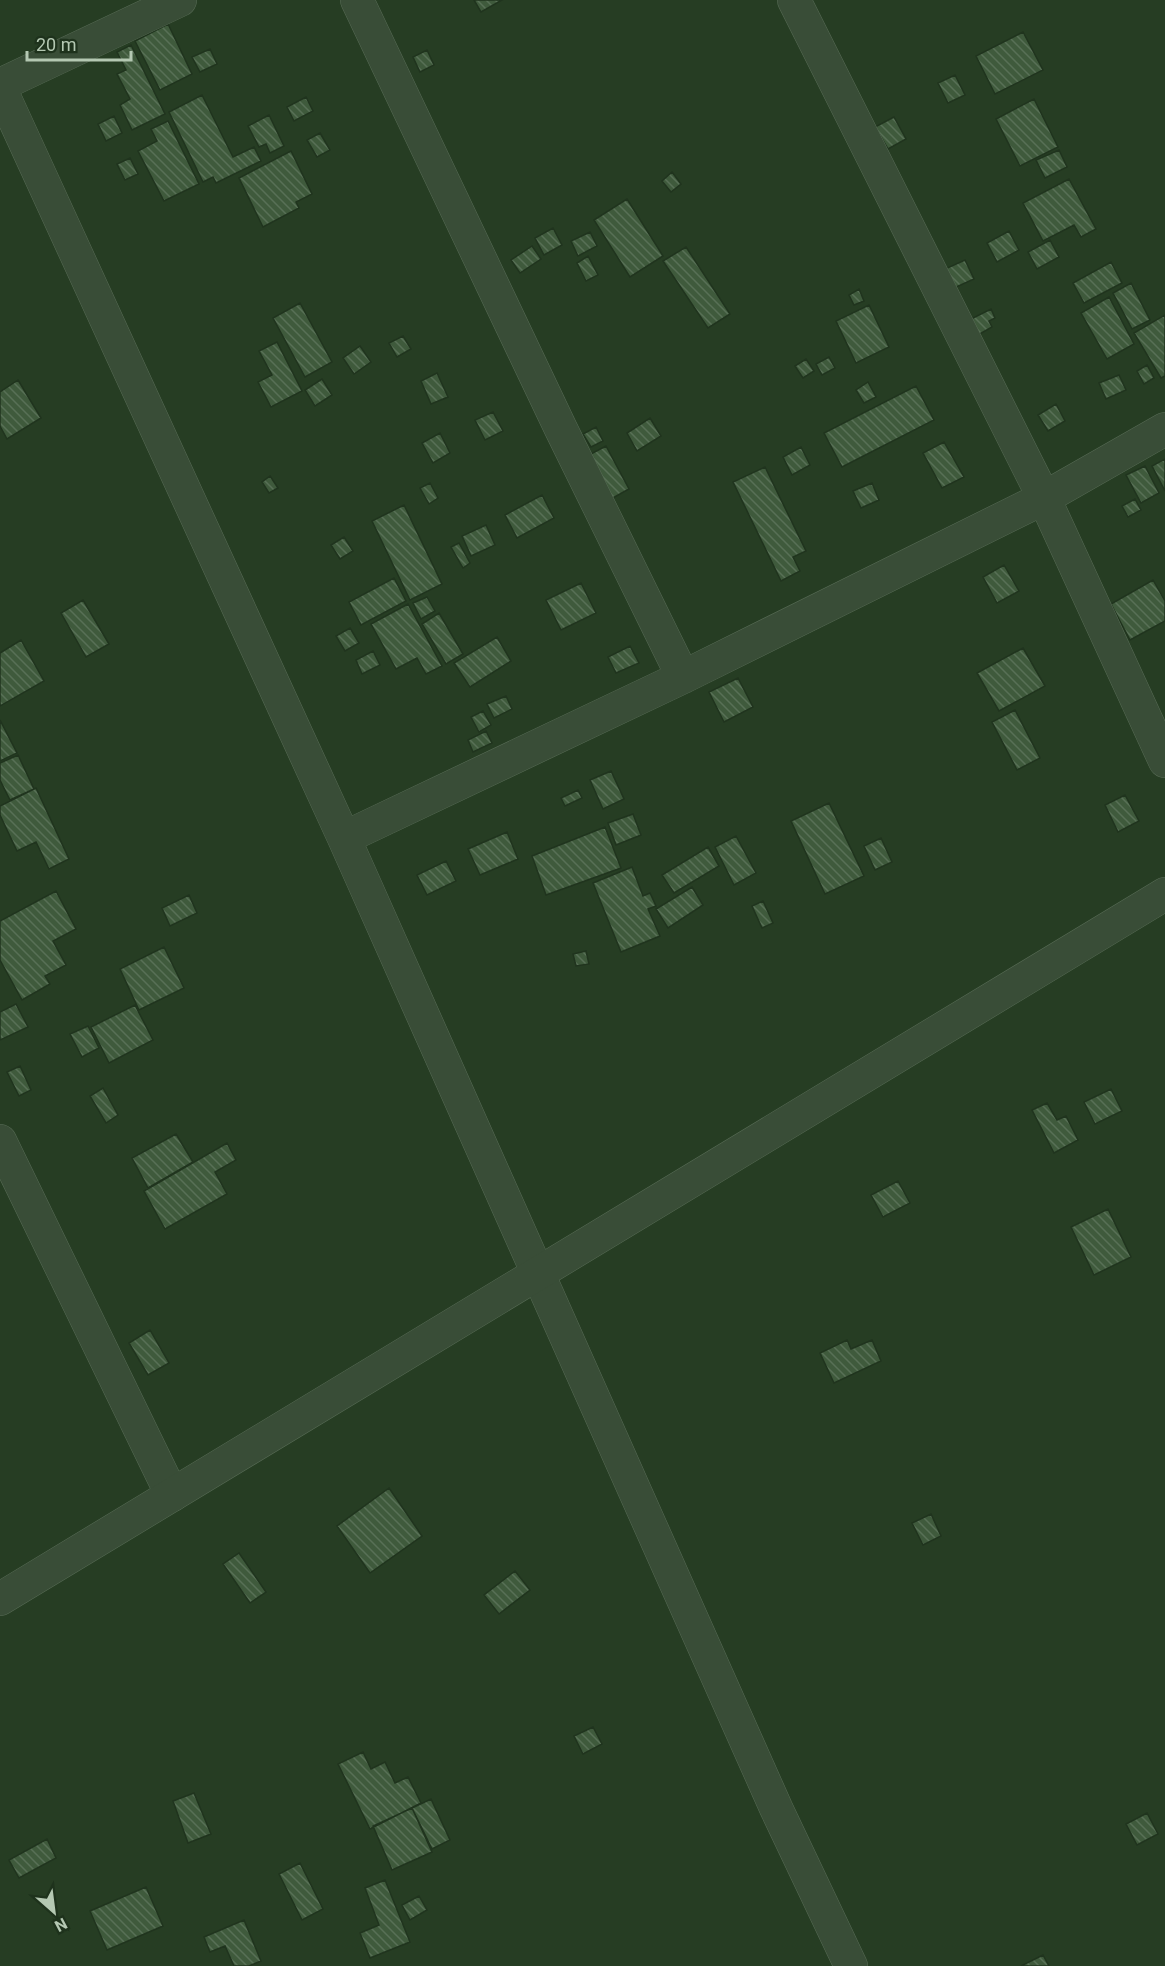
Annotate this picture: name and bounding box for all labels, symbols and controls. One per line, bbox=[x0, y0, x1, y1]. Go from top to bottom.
scale bar bbox=[27, 24, 130, 62]
text: 20 m bbox=[36, 34, 76, 55]
north arrow bbox=[24, 1882, 84, 1942]
text: N bbox=[51, 1914, 70, 1936]

